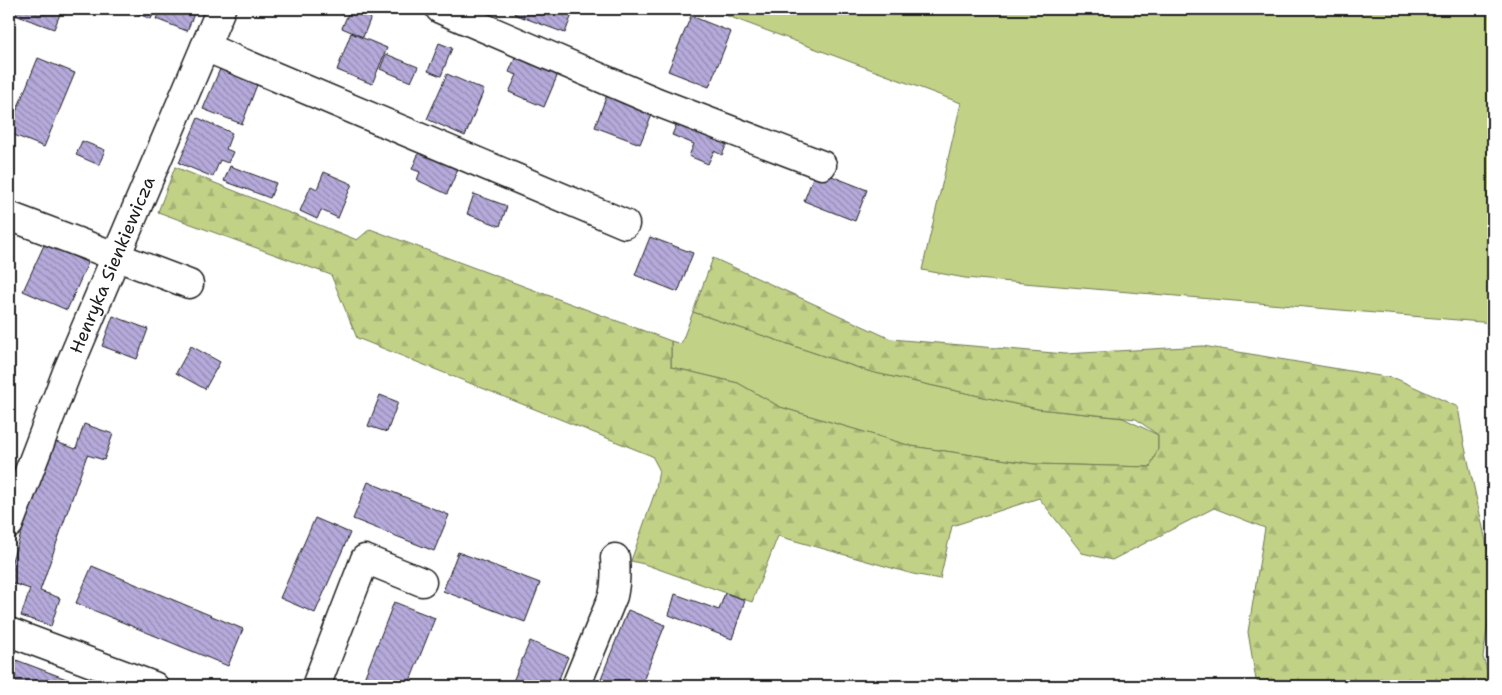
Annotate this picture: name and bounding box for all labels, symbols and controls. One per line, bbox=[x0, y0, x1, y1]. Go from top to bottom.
street label: Henryka Sienkiewicza bbox=[64, 173, 161, 357]

